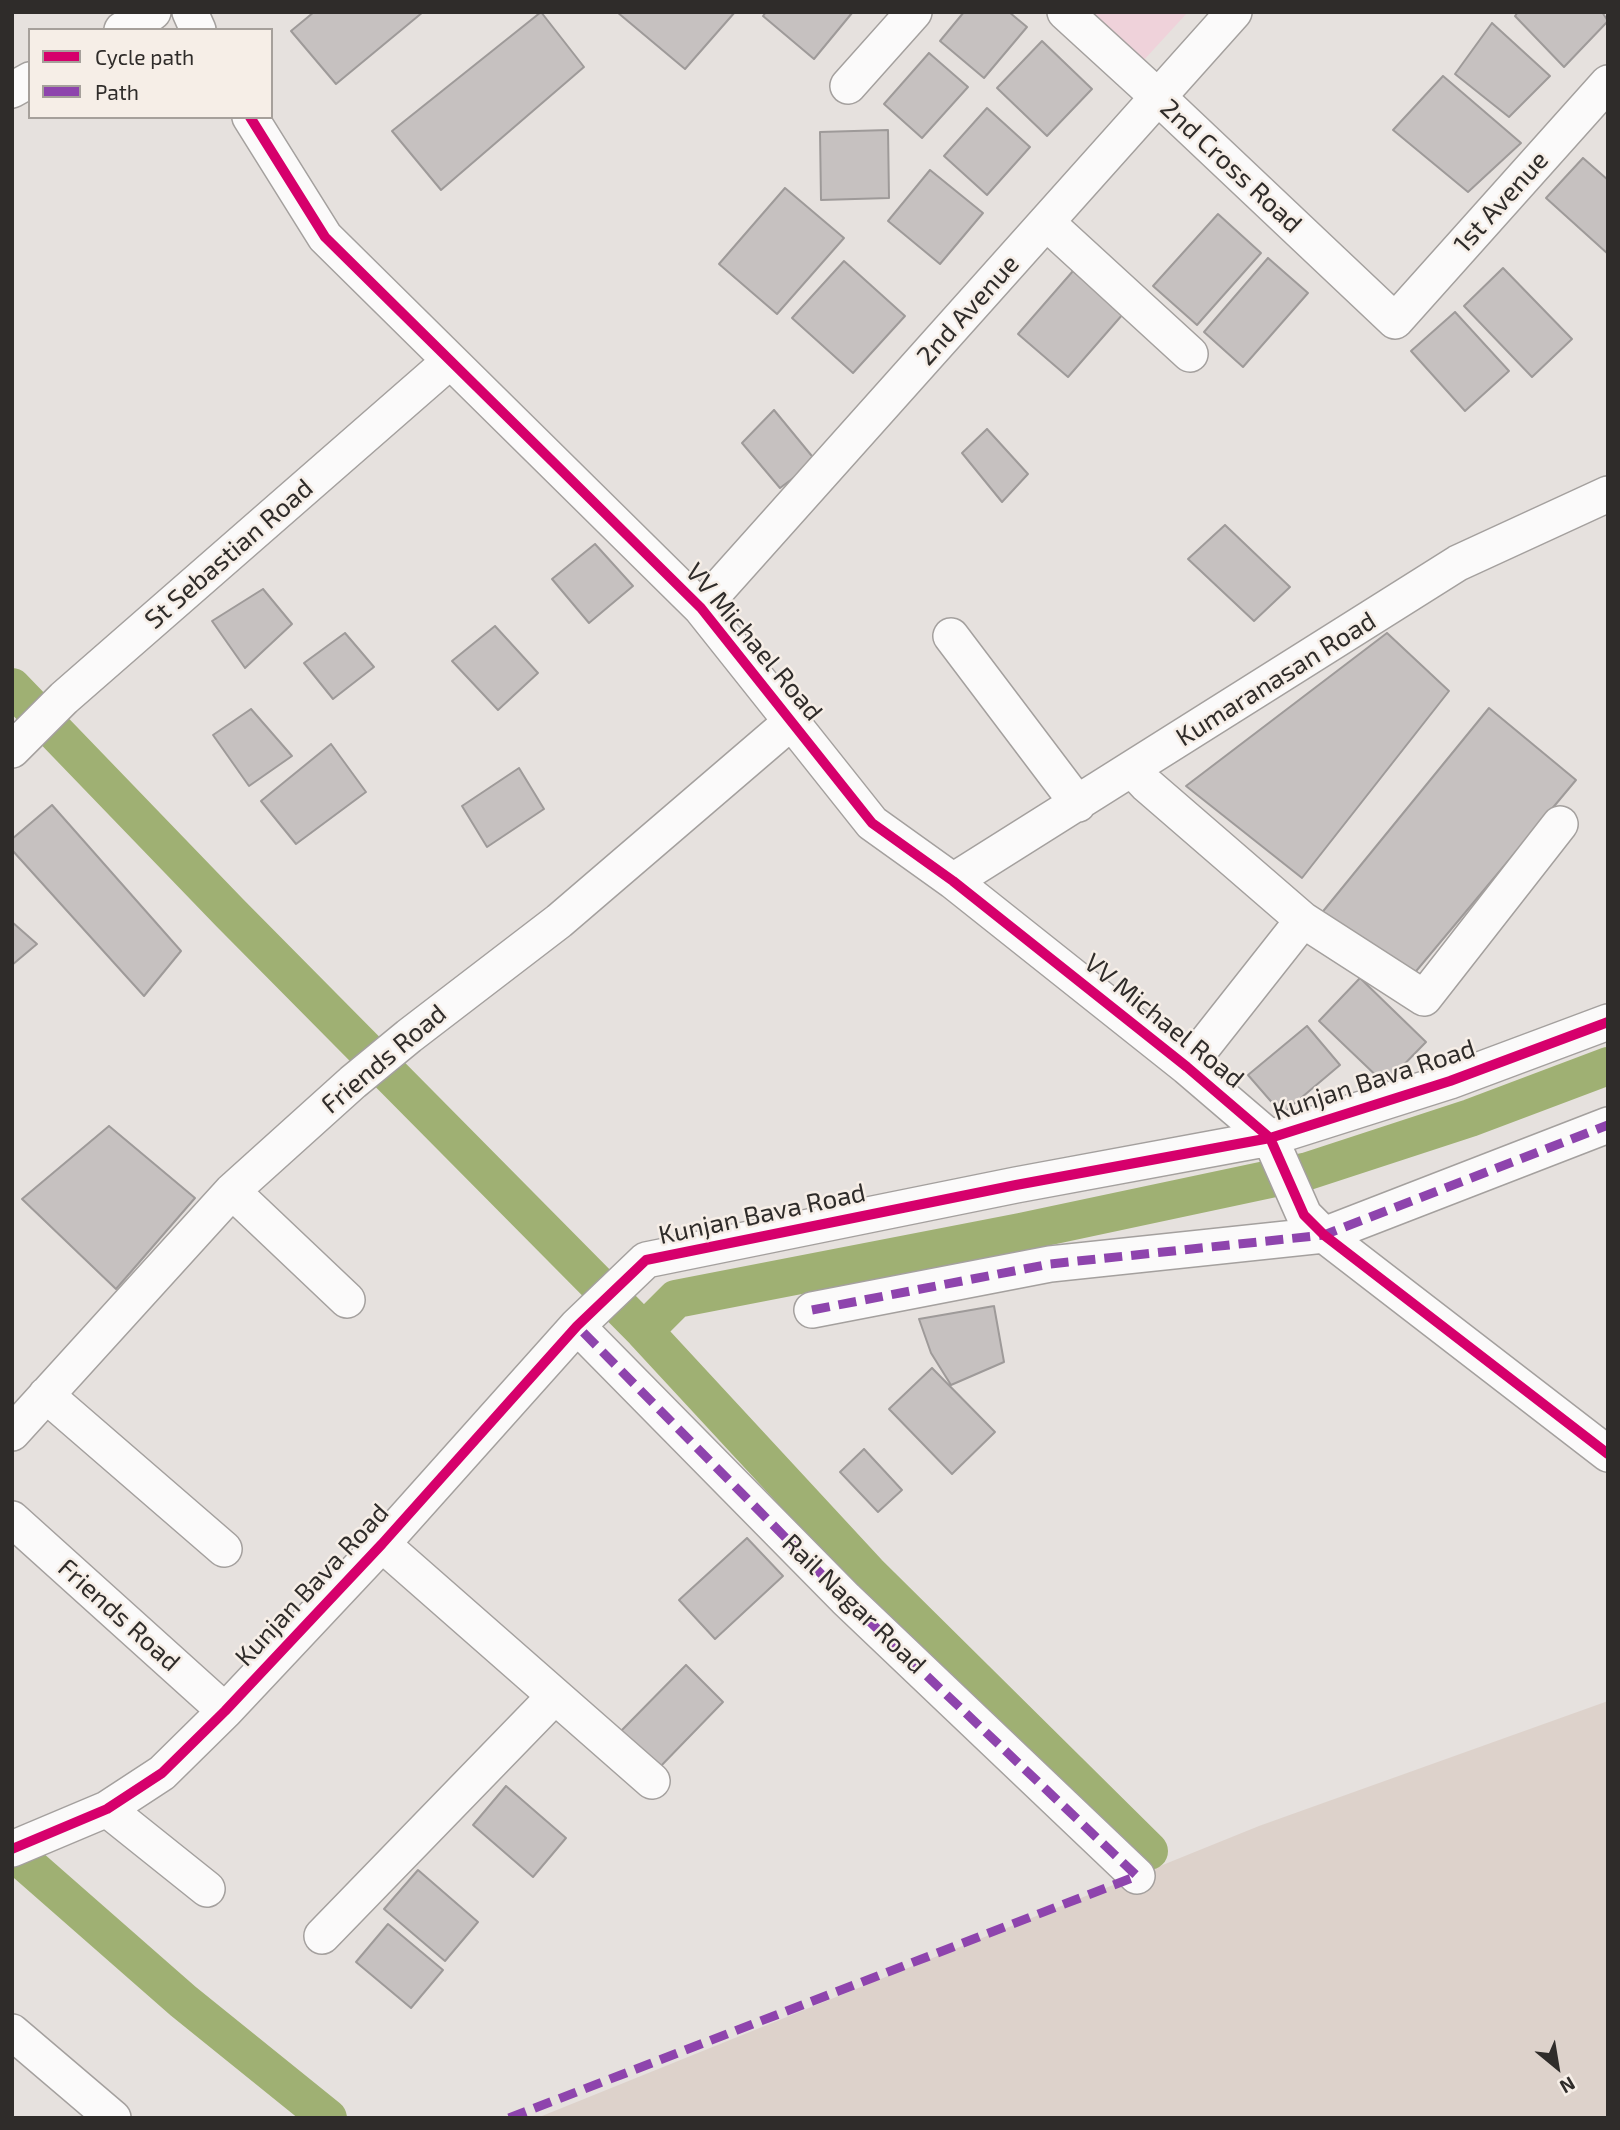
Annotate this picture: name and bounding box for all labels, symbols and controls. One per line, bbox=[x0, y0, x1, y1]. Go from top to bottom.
legend bbox=[28, 28, 273, 119]
text: Cycle path bbox=[95, 44, 194, 69]
text: Path bbox=[95, 79, 139, 104]
street label: 2nd Cross Road bbox=[1154, 92, 1308, 240]
street label: 1st Avenue bbox=[1447, 145, 1555, 259]
street label: 2nd Avenue bbox=[910, 248, 1026, 372]
street label: St Sebastian Road bbox=[139, 473, 319, 635]
street label: VV Michael Road bbox=[679, 557, 829, 727]
street label: Kumaranasan Road bbox=[1170, 605, 1382, 753]
street label: VV Michael Road bbox=[1078, 947, 1250, 1095]
street label: Friends Road bbox=[315, 998, 453, 1120]
street label: Kunjan Bava Road bbox=[1269, 1033, 1479, 1127]
street label: Kunjan Bava Road bbox=[656, 1177, 868, 1251]
street label: Kunjan Bava Road bbox=[229, 1497, 395, 1673]
street label: Rail Nagar Road bbox=[776, 1528, 932, 1680]
street label: Friends Road bbox=[52, 1552, 186, 1678]
north arrow bbox=[1522, 2032, 1592, 2102]
text: N bbox=[1556, 2072, 1579, 2099]

